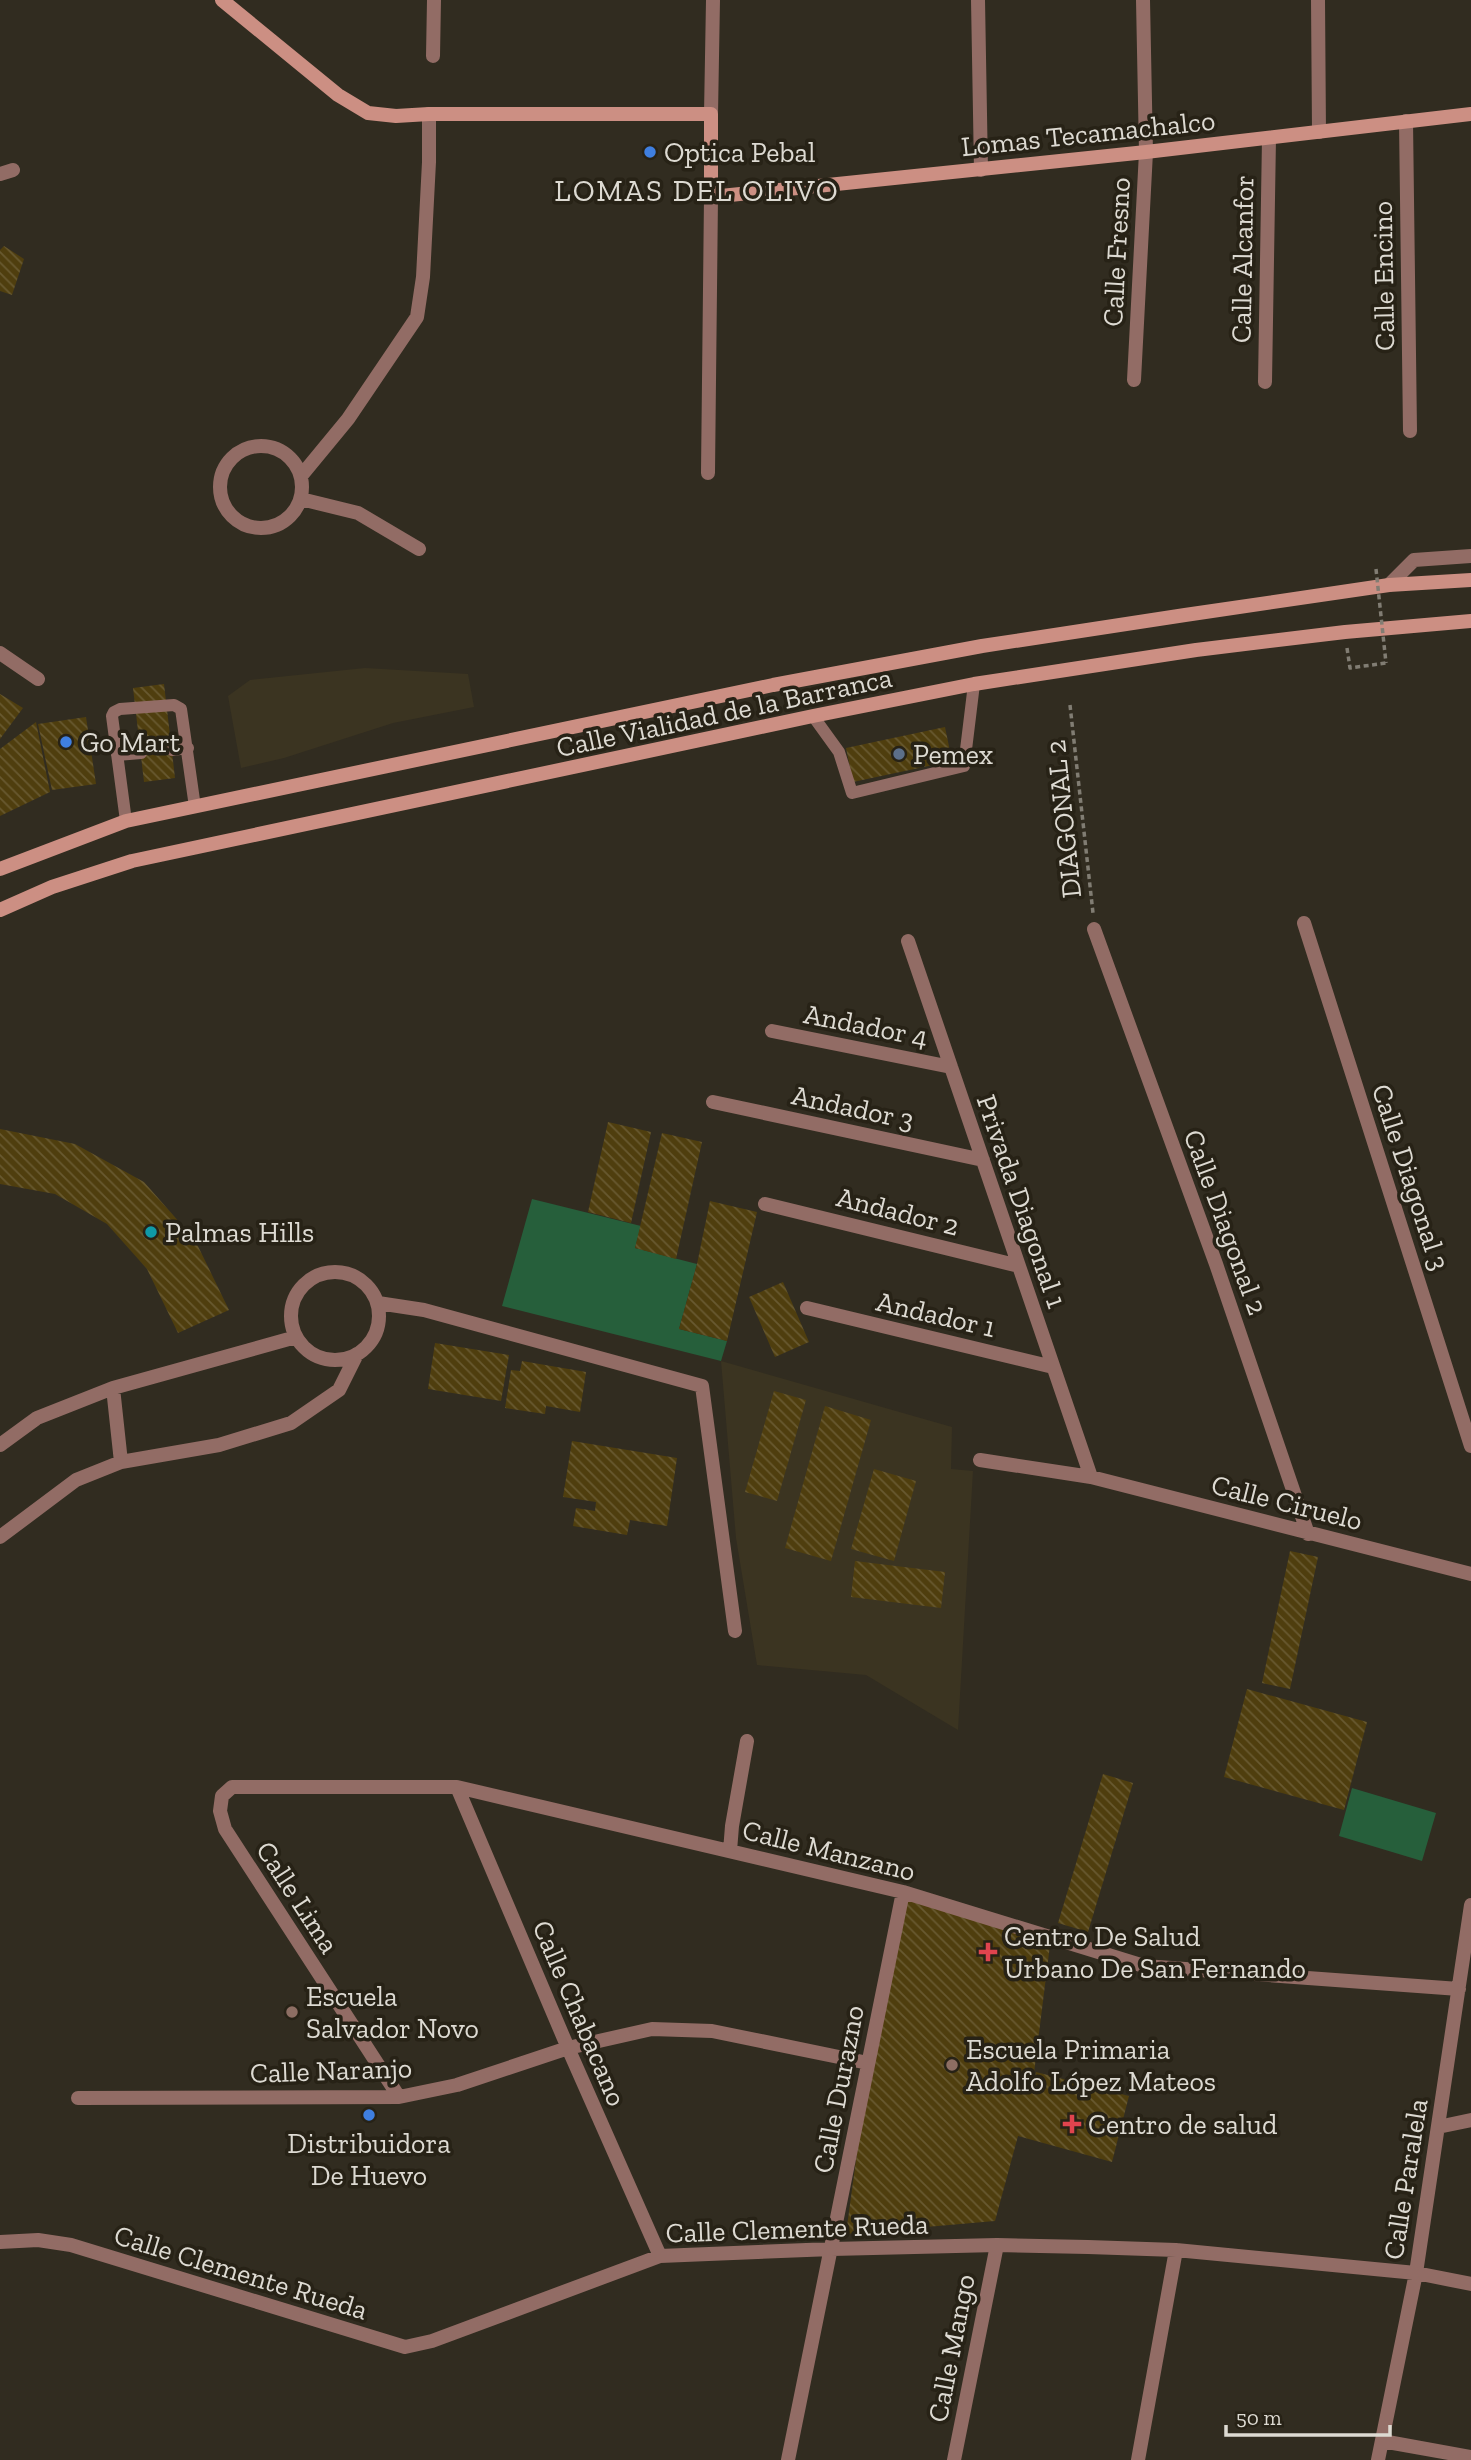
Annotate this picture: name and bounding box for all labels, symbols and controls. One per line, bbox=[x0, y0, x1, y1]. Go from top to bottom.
street label: Lomas Tecamachalco bbox=[959, 104, 1217, 163]
place label: Optica Pebal bbox=[664, 136, 815, 169]
marker: Optica Pebal bbox=[642, 144, 658, 160]
district label: LOMAS DEL OLIVO bbox=[554, 173, 840, 209]
street label: Calle Alcanfor bbox=[1225, 175, 1260, 343]
street label: Calle Fresno bbox=[1096, 177, 1137, 327]
street label: Calle Encino bbox=[1366, 201, 1401, 351]
street label: Calle Vialidad de la Barranca bbox=[553, 661, 895, 764]
place label: Go Mart bbox=[80, 726, 181, 759]
marker: Go Mart bbox=[58, 734, 74, 750]
place label: Pemex bbox=[913, 738, 993, 771]
street label: DIAGONAL 2 bbox=[1039, 738, 1088, 900]
marker: Pemex bbox=[891, 746, 907, 762]
street label: Andador 4 bbox=[801, 997, 931, 1054]
street label: Andador 3 bbox=[789, 1078, 917, 1137]
street label: Calle Diagonal 3 bbox=[1365, 1080, 1456, 1274]
street label: Privada Diagonal 1 bbox=[970, 1090, 1074, 1312]
street label: Calle Diagonal 2 bbox=[1177, 1125, 1274, 1319]
street label: Andador 2 bbox=[833, 1180, 962, 1243]
place label: Palmas Hills bbox=[165, 1216, 314, 1249]
marker: Palmas Hills bbox=[143, 1224, 159, 1240]
street label: Andador 1 bbox=[873, 1285, 999, 1344]
street label: Calle Ciruelo bbox=[1208, 1468, 1366, 1537]
street label: Calle Manzano bbox=[739, 1813, 919, 1888]
street label: Calle Lima bbox=[249, 1835, 346, 1960]
street label: Calle Chabacano bbox=[526, 1915, 634, 2111]
place label: Centro De Salud Urbano De San Fernando bbox=[1004, 1920, 1306, 1985]
marker: Centro De Salud Urbano De San Fernando bbox=[978, 1942, 998, 1962]
place label: Escuela Salvador Novo bbox=[306, 1980, 479, 2045]
street label: Calle Durazno bbox=[806, 2002, 871, 2176]
marker: Escuela Salvador Novo bbox=[284, 2004, 300, 2020]
place label: Escuela Primaria Adolfo López Mateos bbox=[966, 2033, 1216, 2098]
street label: Calle Naranjo bbox=[249, 2051, 413, 2090]
marker: Escuela Primaria Adolfo López Mateos bbox=[944, 2057, 960, 2073]
street label: Calle Paralela bbox=[1377, 2096, 1435, 2262]
marker: Distribuidora De Huevo bbox=[361, 2107, 377, 2123]
place label: Centro de salud bbox=[1088, 2108, 1277, 2141]
marker: Centro de salud bbox=[1062, 2114, 1082, 2134]
place label: Distribuidora De Huevo bbox=[287, 2127, 451, 2192]
street label: Calle Clemente Rueda bbox=[665, 2207, 929, 2250]
street label: Calle Clemente Rueda bbox=[110, 2218, 372, 2327]
street label: Calle Mango bbox=[921, 2271, 982, 2425]
scale bar bbox=[1226, 2394, 1390, 2438]
text: 50 m bbox=[1236, 2405, 1282, 2430]

